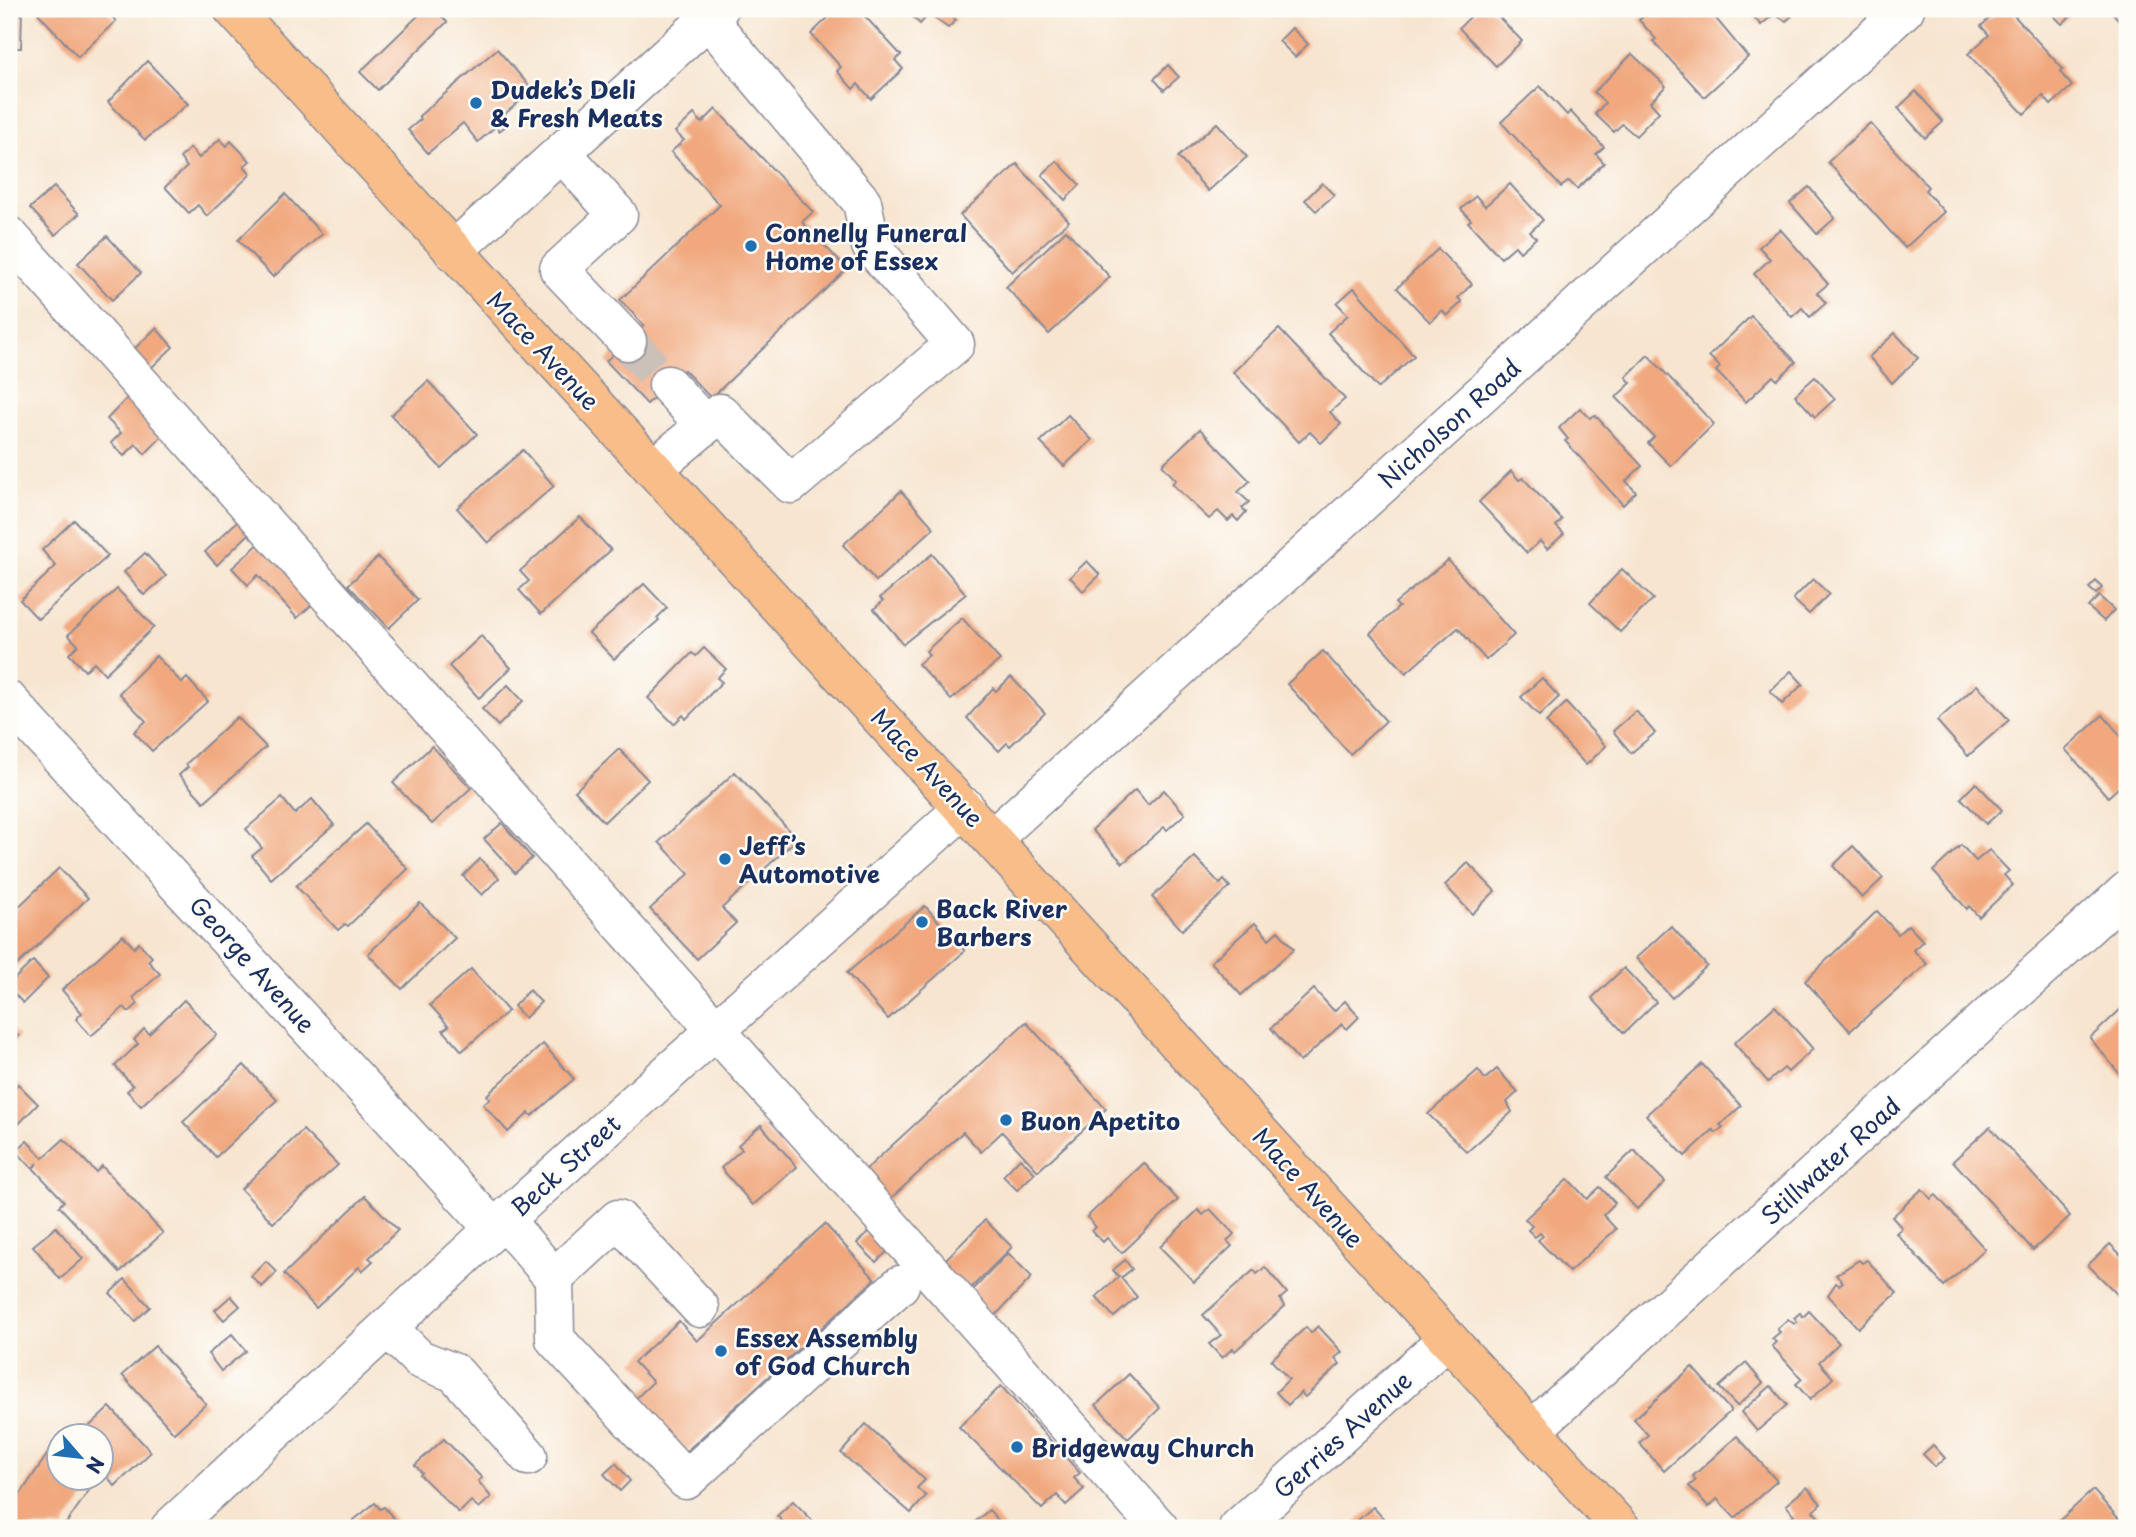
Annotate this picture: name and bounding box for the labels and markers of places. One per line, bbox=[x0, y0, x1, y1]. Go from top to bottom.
place label: Dudek’s Deli & Fresh Meats bbox=[490, 71, 663, 135]
marker: Dudek’s Deli & Fresh Meats bbox=[468, 95, 484, 111]
place label: Connelly Funeral Home of Essex bbox=[765, 214, 967, 278]
marker: Connelly Funeral Home of Essex bbox=[743, 238, 759, 254]
place label: Jeff’s Automotive bbox=[739, 827, 880, 891]
marker: Jeff’s Automotive bbox=[717, 851, 733, 867]
place label: Back River Barbers bbox=[936, 890, 1068, 954]
marker: Back River Barbers bbox=[914, 914, 930, 930]
place label: Buon Apetito bbox=[1020, 1102, 1180, 1138]
marker: Buon Apetito bbox=[998, 1112, 1014, 1128]
place label: Essex Assembly of God Church bbox=[735, 1319, 918, 1383]
marker: Essex Assembly of God Church bbox=[713, 1343, 729, 1359]
place label: Bridgeway Church bbox=[1031, 1429, 1254, 1465]
marker: Bridgeway Church bbox=[1009, 1439, 1025, 1455]

